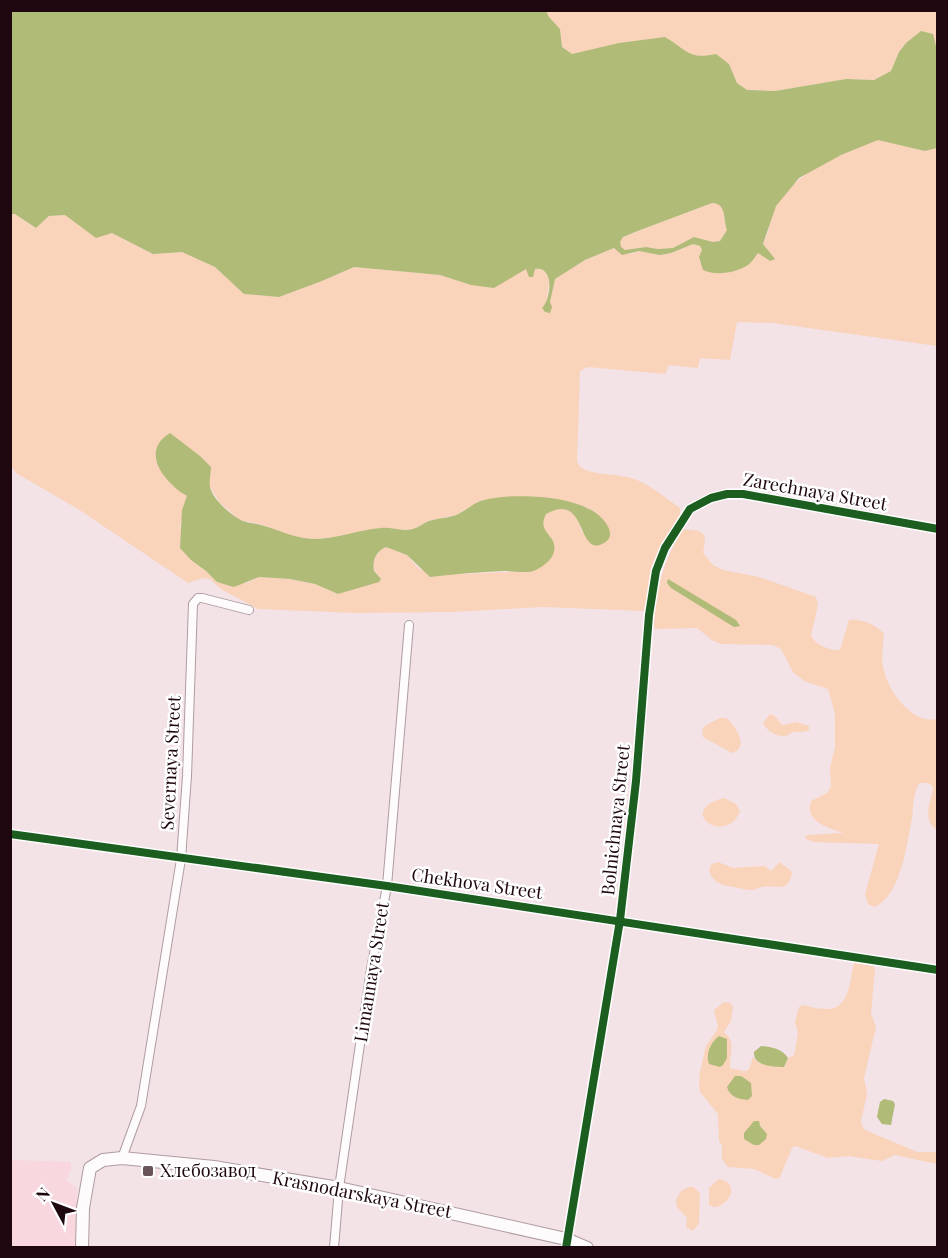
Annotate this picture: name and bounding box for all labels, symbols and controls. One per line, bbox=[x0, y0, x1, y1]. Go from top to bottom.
street label: Zarechnaya Street bbox=[741, 467, 890, 516]
street label: Severnaya Street bbox=[154, 694, 186, 831]
street label: Bolnichnaya Street bbox=[595, 743, 635, 897]
street label: Chekhova Street bbox=[410, 862, 545, 904]
street label: Limannaya Street bbox=[348, 899, 394, 1044]
place label: Хлебозавод bbox=[160, 1158, 256, 1182]
marker: Хлебозавод bbox=[141, 1164, 155, 1178]
street label: Krasnodarskaya Street bbox=[271, 1165, 454, 1223]
north arrow bbox=[24, 1174, 84, 1234]
text: N bbox=[31, 1182, 54, 1205]

